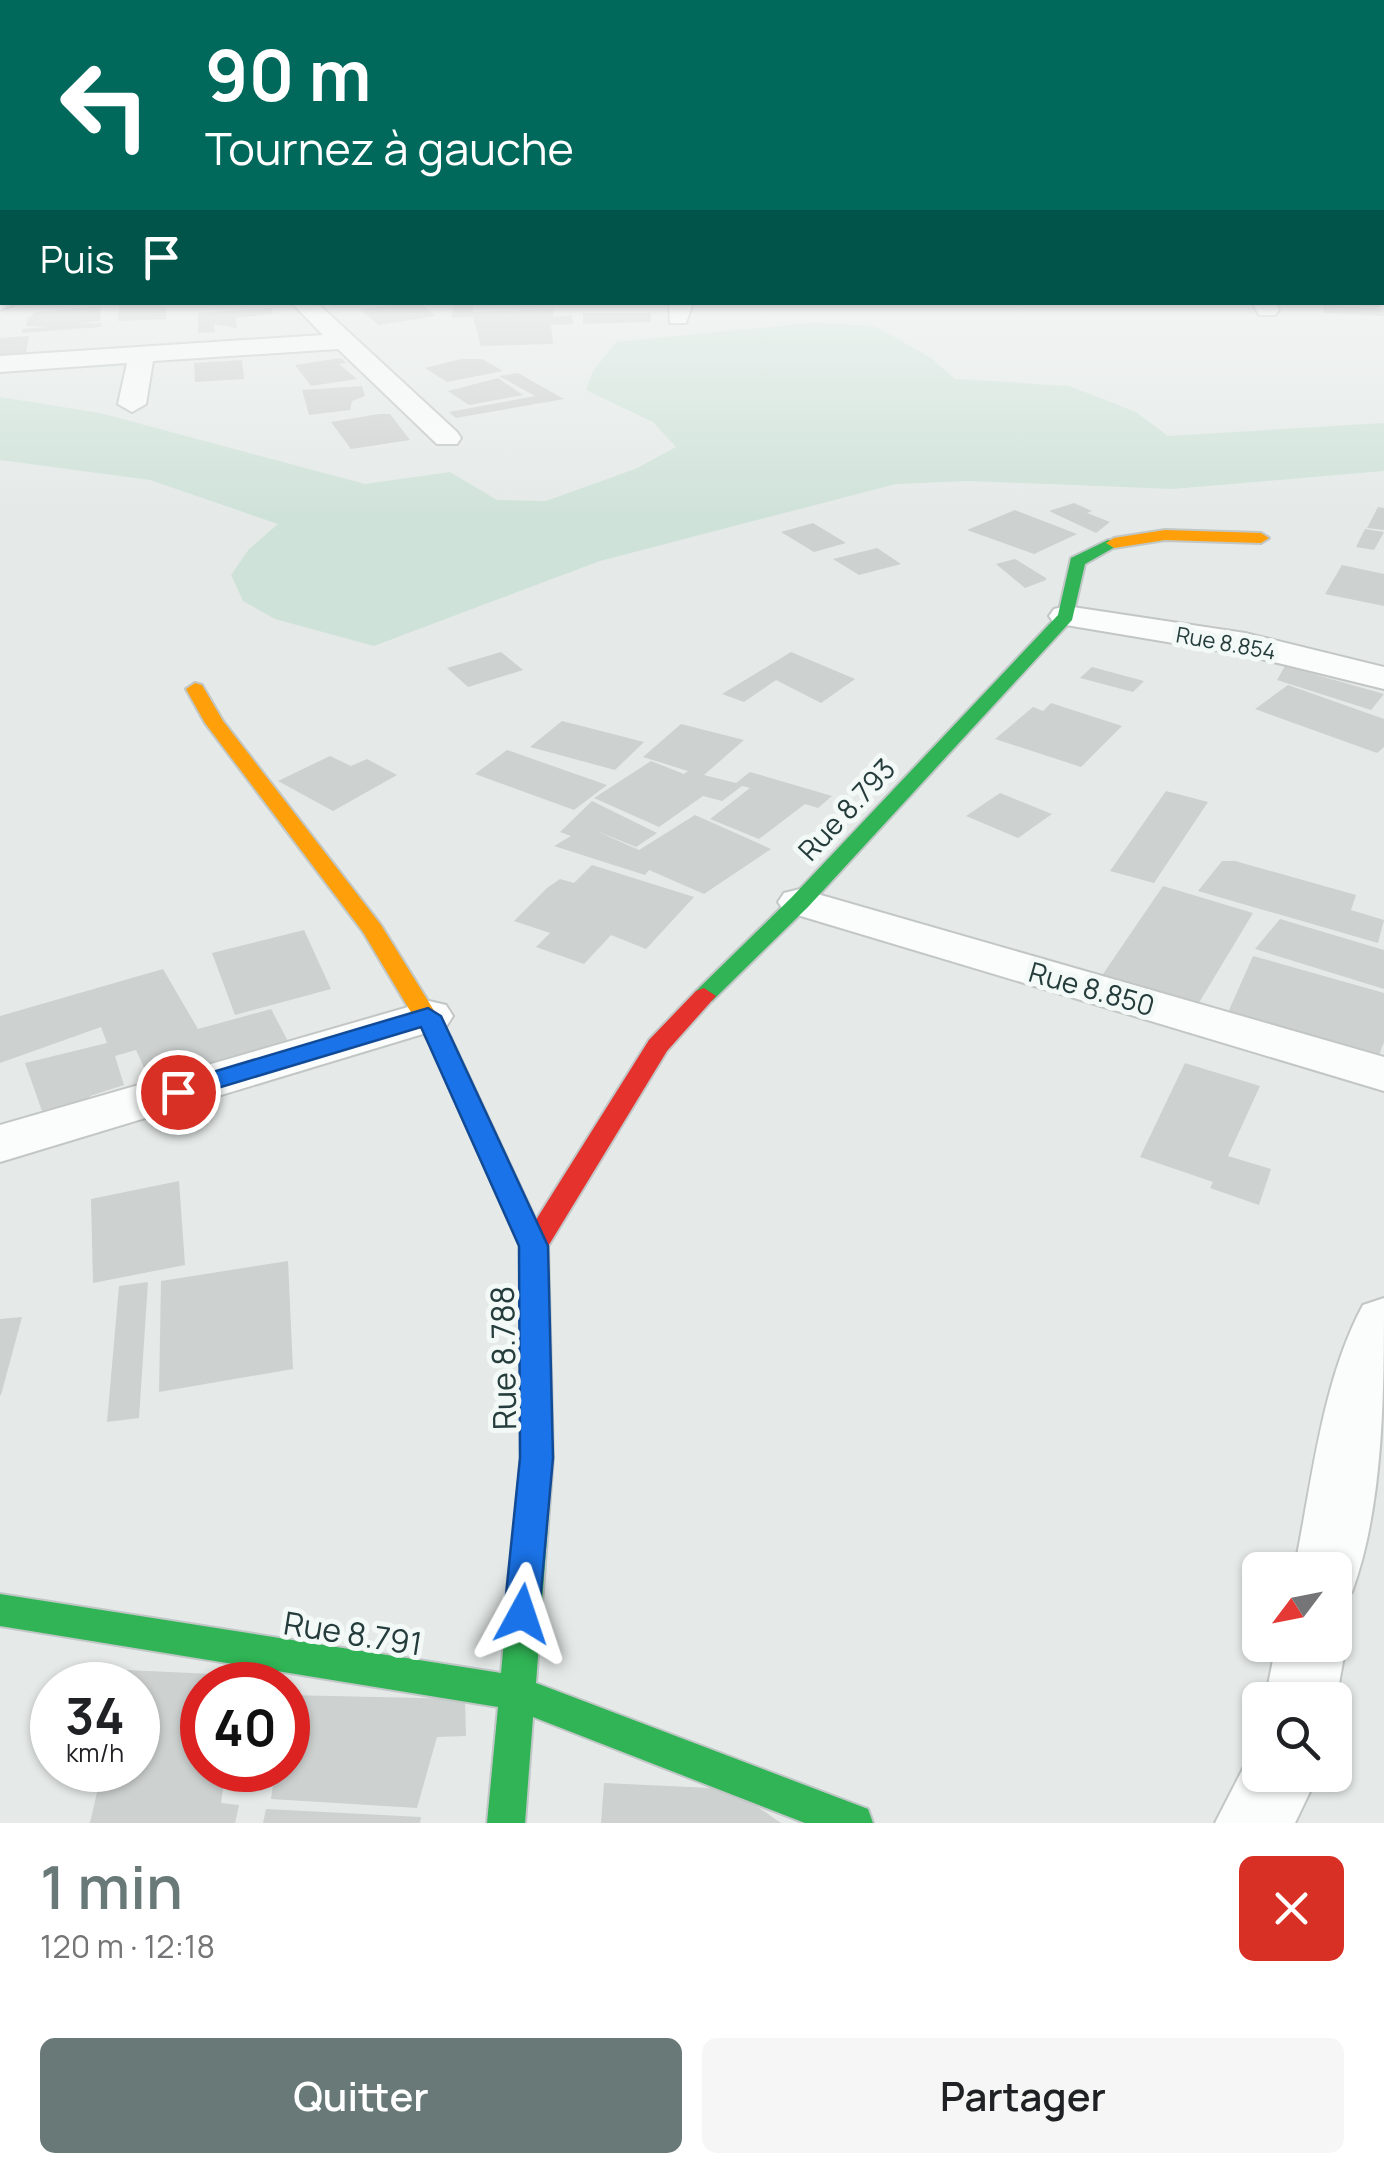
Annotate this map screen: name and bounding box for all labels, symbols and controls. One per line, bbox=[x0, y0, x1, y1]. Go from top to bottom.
text: 90 m bbox=[205, 26, 372, 122]
icon: left bbox=[40, 40, 170, 170]
text: Tournez à gauche bbox=[205, 117, 574, 179]
icon: arrive bbox=[134, 230, 189, 285]
text: Puis bbox=[40, 232, 114, 284]
street label: Rue 8.854 bbox=[1174, 619, 1278, 667]
street label: Rue 8.793 bbox=[789, 750, 903, 868]
street label: Rue 8.850 bbox=[1025, 952, 1159, 1024]
pin bbox=[136, 1050, 221, 1135]
icon: arrive bbox=[151, 1065, 206, 1120]
street label: Rue 8.788 bbox=[480, 1286, 526, 1430]
north arrow bbox=[1242, 1552, 1352, 1662]
map controls bbox=[1242, 1552, 1352, 1792]
position arrow bbox=[470, 1562, 574, 1666]
street label: Rue 8.791 bbox=[281, 1600, 425, 1666]
speed limit sign: 40 bbox=[180, 1662, 310, 1792]
text: 34 bbox=[65, 1681, 125, 1749]
button: search bbox=[1242, 1682, 1352, 1792]
text: km/h bbox=[66, 1735, 124, 1770]
text: 1 min bbox=[40, 1845, 183, 1927]
button: close bbox=[1239, 1856, 1344, 1961]
text: 120 m · 12:18 bbox=[40, 1924, 215, 1968]
button: Quitter bbox=[40, 2038, 682, 2153]
button: Partager bbox=[702, 2038, 1344, 2153]

